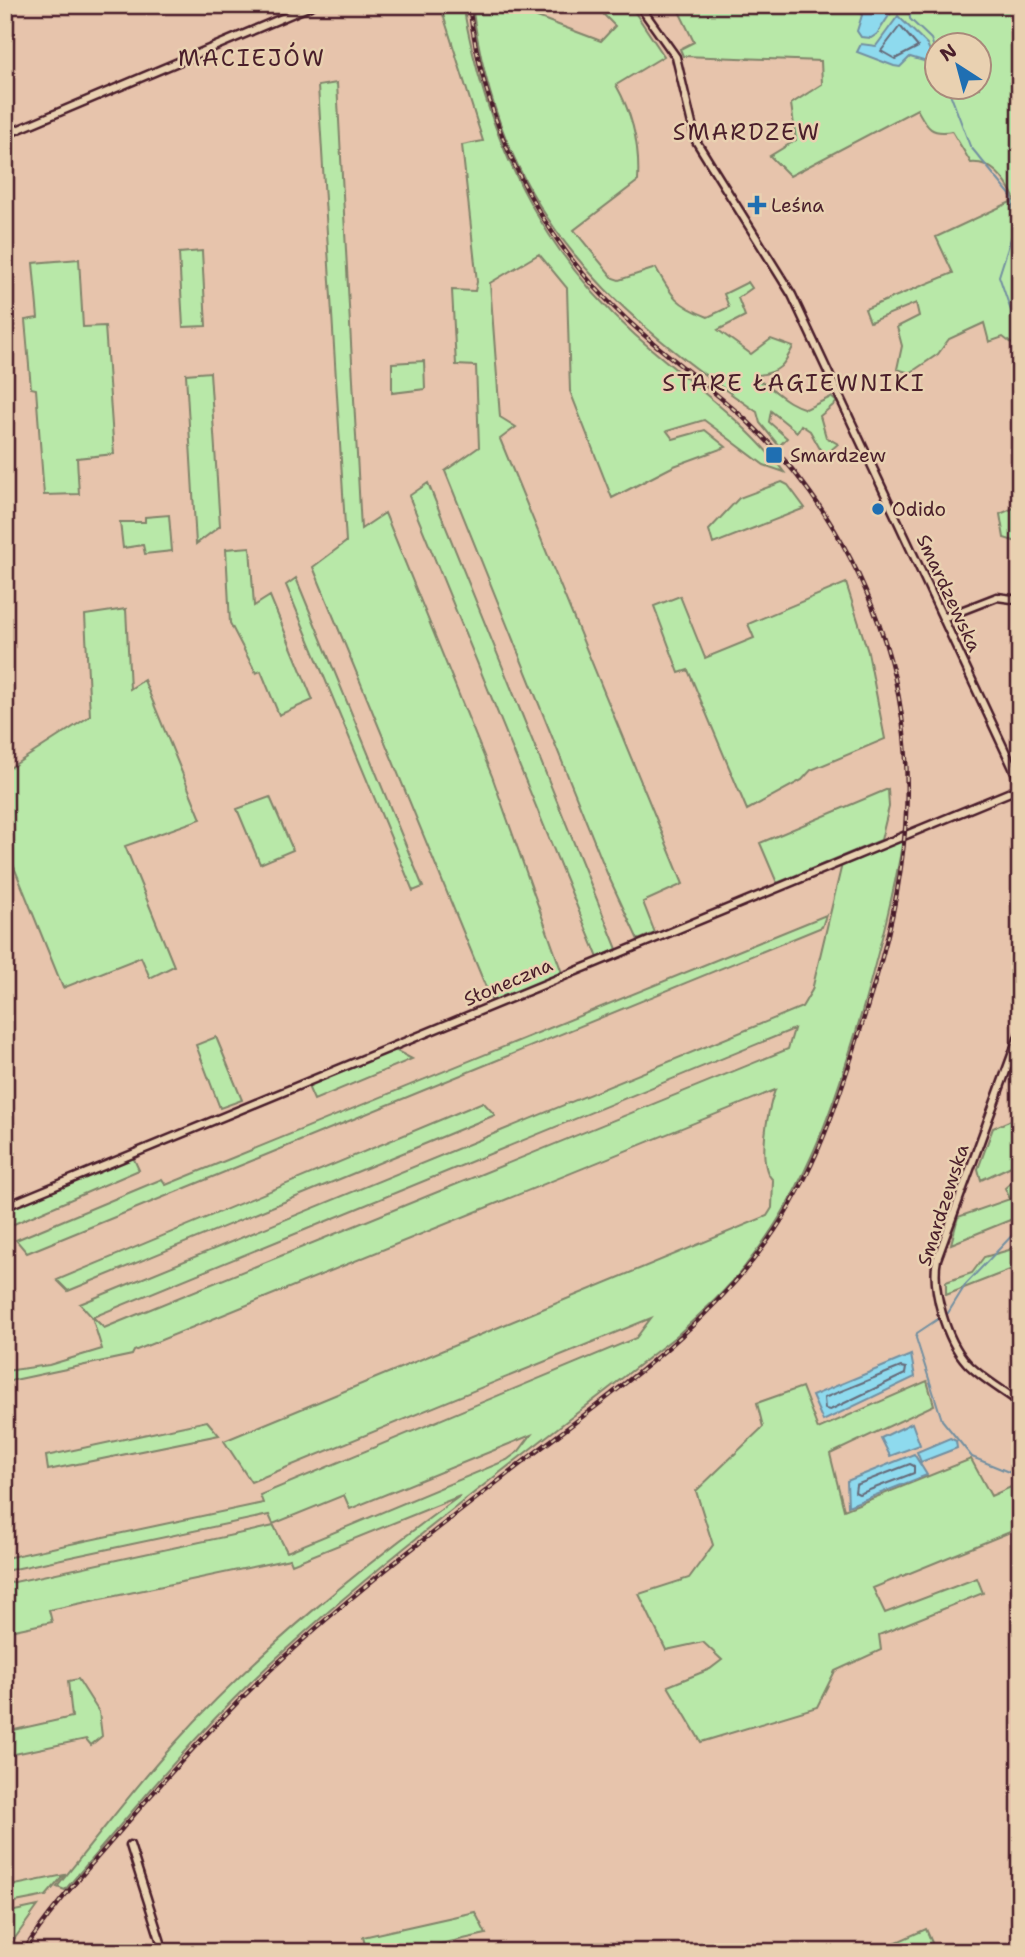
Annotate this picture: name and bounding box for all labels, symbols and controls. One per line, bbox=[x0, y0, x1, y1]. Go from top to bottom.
north arrow bbox=[923, 32, 993, 102]
text: N bbox=[935, 38, 962, 67]
district label: MACIEJÓW bbox=[178, 42, 326, 73]
district label: SMARDZEW bbox=[673, 117, 821, 147]
place label: Leśna bbox=[771, 193, 824, 218]
marker: Leśna bbox=[749, 197, 765, 213]
district label: STARE ŁAGIEWNIKI bbox=[662, 368, 926, 398]
place label: Smardzew bbox=[790, 443, 886, 468]
marker: Smardzew bbox=[764, 445, 784, 465]
place label: Odido bbox=[892, 497, 946, 522]
marker: Odido bbox=[870, 501, 886, 517]
street label: Smardzewska bbox=[911, 530, 987, 656]
street label: Słoneczna bbox=[460, 952, 556, 1012]
street label: Smardzewska bbox=[912, 1141, 975, 1269]

